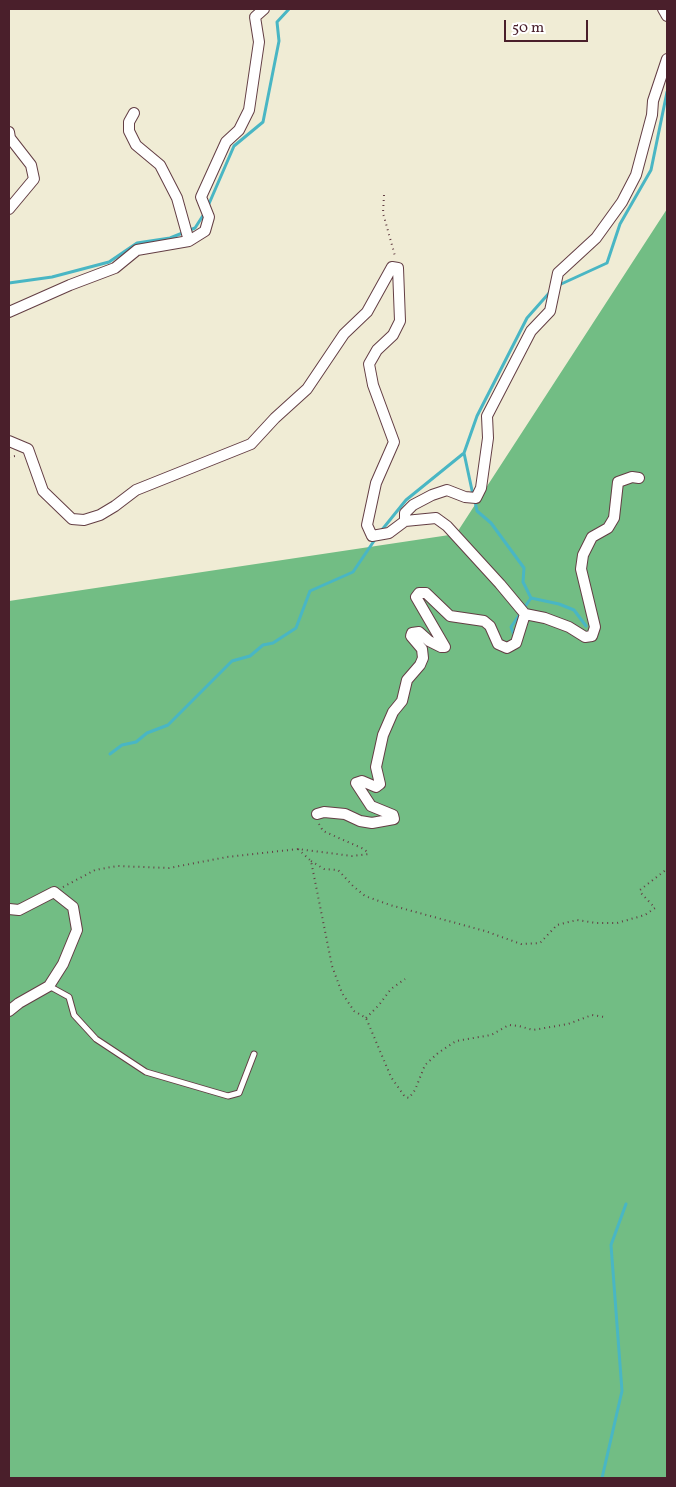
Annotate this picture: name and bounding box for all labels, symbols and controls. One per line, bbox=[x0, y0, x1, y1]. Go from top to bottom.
scale bar bbox=[506, 10, 590, 42]
text: 50 m bbox=[512, 18, 544, 39]

